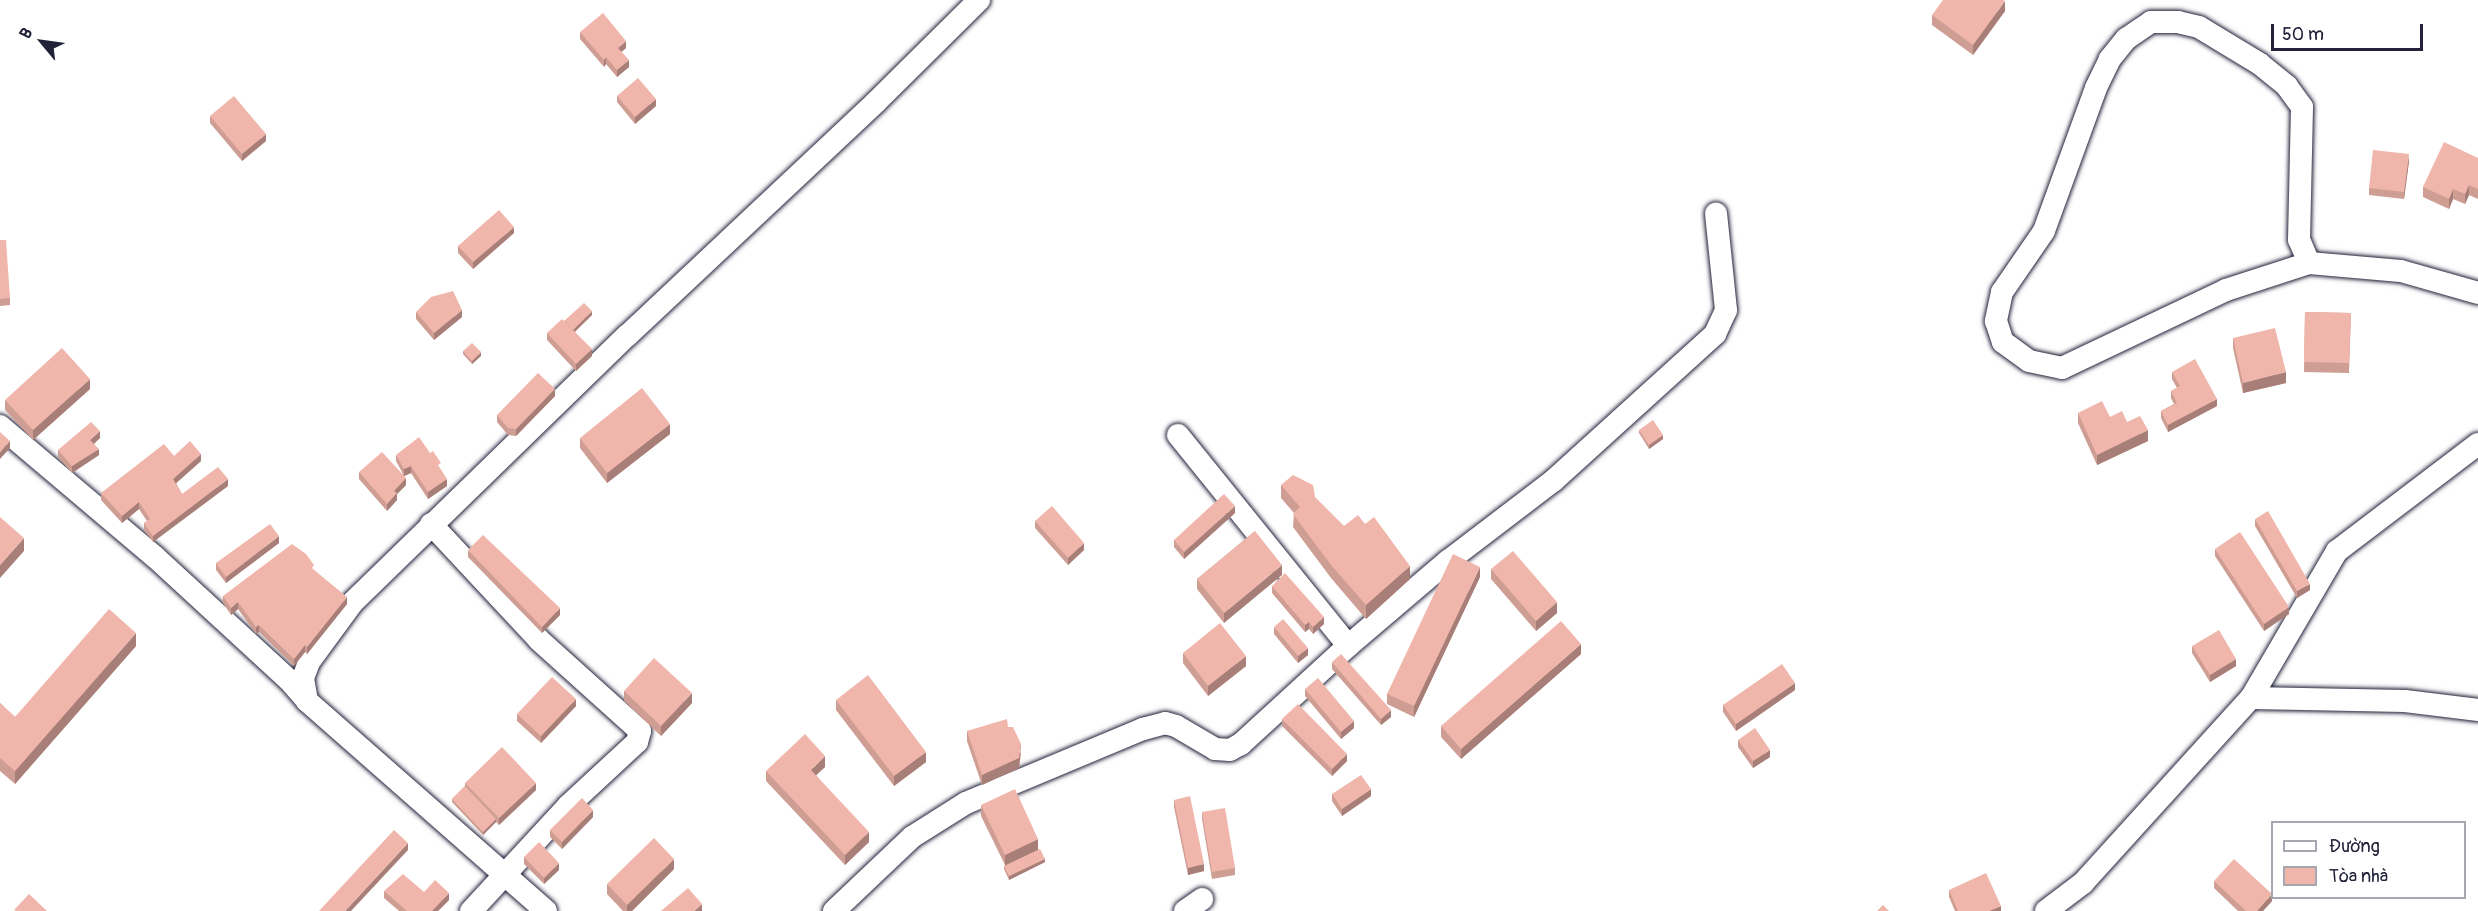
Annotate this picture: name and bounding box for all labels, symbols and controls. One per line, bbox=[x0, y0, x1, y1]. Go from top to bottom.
north arrow bbox=[12, 12, 72, 72]
scale bar bbox=[2274, 12, 2426, 50]
text: 50 m bbox=[2282, 23, 2324, 46]
text: B bbox=[15, 24, 37, 42]
legend bbox=[2271, 821, 2466, 899]
text: Đường bbox=[2329, 835, 2380, 858]
text: Tòa nhà bbox=[2329, 865, 2388, 888]

